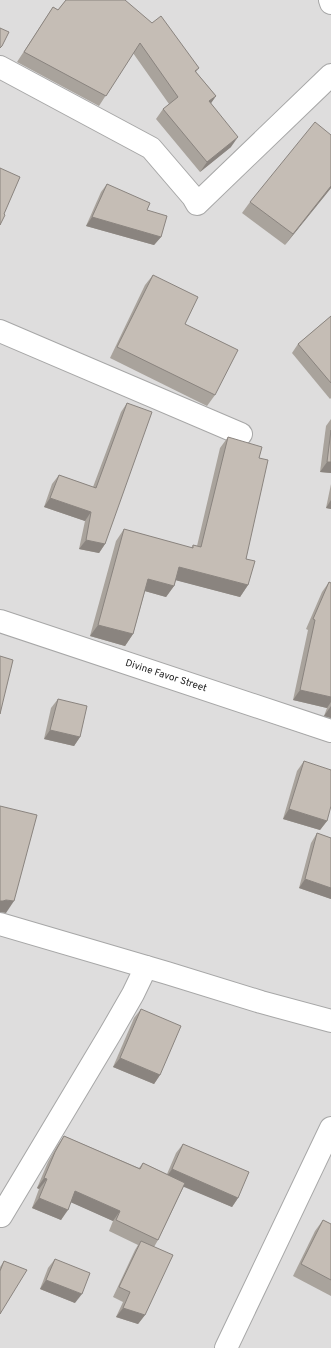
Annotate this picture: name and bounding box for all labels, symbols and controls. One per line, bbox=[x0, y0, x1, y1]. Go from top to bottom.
street label: Divine Favor Street bbox=[124, 657, 209, 695]

